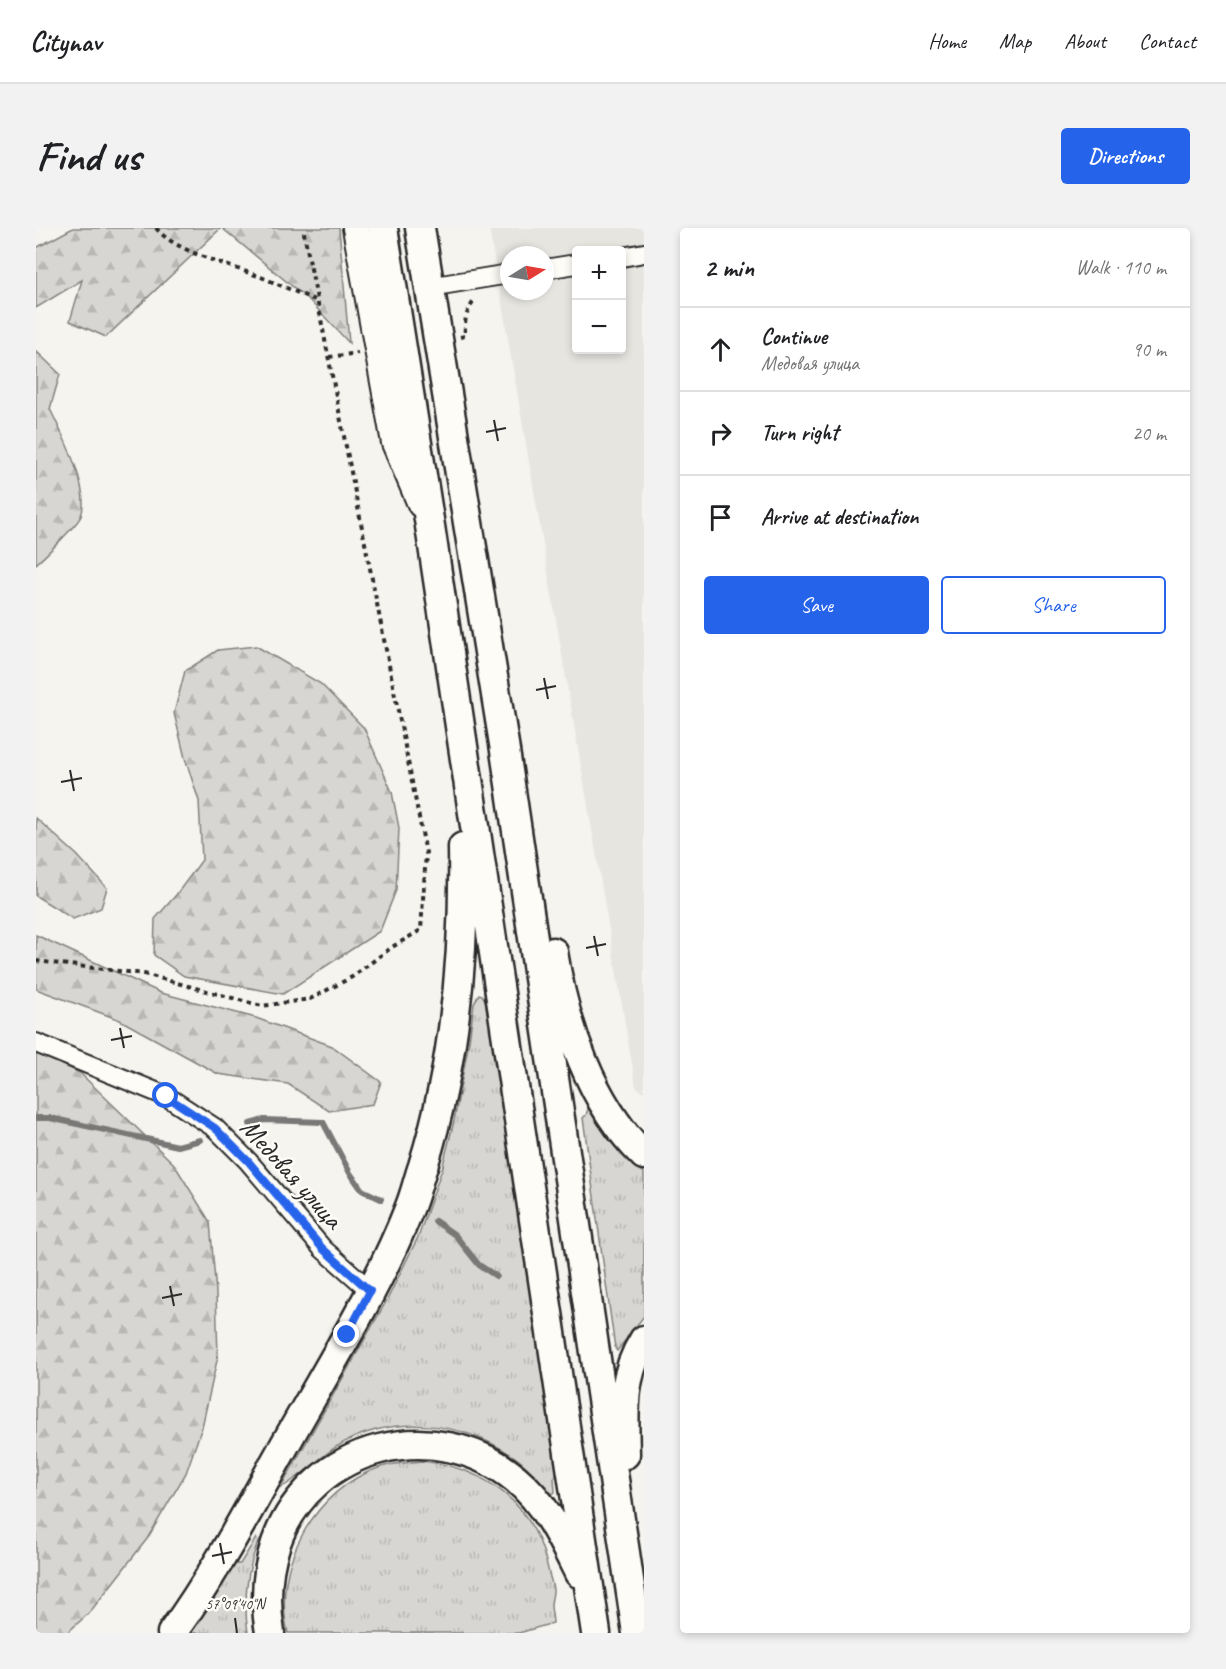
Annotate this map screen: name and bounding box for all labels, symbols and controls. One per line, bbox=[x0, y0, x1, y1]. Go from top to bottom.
text: Citynav bbox=[30, 24, 101, 59]
text: Home bbox=[928, 28, 966, 54]
text: Map bbox=[999, 28, 1031, 54]
text: About bbox=[1064, 28, 1106, 54]
text: Contact bbox=[1139, 28, 1196, 54]
button: Directions bbox=[1061, 128, 1190, 184]
text: Find us bbox=[36, 130, 141, 183]
north arrow bbox=[500, 246, 554, 300]
map controls bbox=[572, 246, 626, 354]
button: + bbox=[572, 246, 626, 300]
text: 2 min bbox=[704, 251, 754, 284]
text: Walk · 110 m bbox=[1076, 255, 1166, 280]
button: − bbox=[572, 300, 626, 354]
text: Continue bbox=[761, 323, 827, 351]
icon: ahead bbox=[704, 333, 737, 366]
text: 90 m bbox=[1132, 337, 1166, 362]
text: Медовая улица bbox=[761, 351, 859, 376]
icon: right bbox=[704, 417, 737, 450]
text: Turn right bbox=[761, 419, 838, 447]
text: 20 m bbox=[1132, 421, 1166, 446]
icon: arrive bbox=[704, 501, 737, 534]
text: Arrive at destination bbox=[761, 503, 918, 531]
button: Save bbox=[704, 576, 929, 634]
button: Share bbox=[941, 576, 1166, 634]
route start bbox=[152, 1082, 178, 1108]
street label: Медовая улица bbox=[233, 1110, 352, 1237]
route end bbox=[333, 1321, 359, 1347]
text: 57°09'40"N bbox=[205, 1595, 268, 1614]

